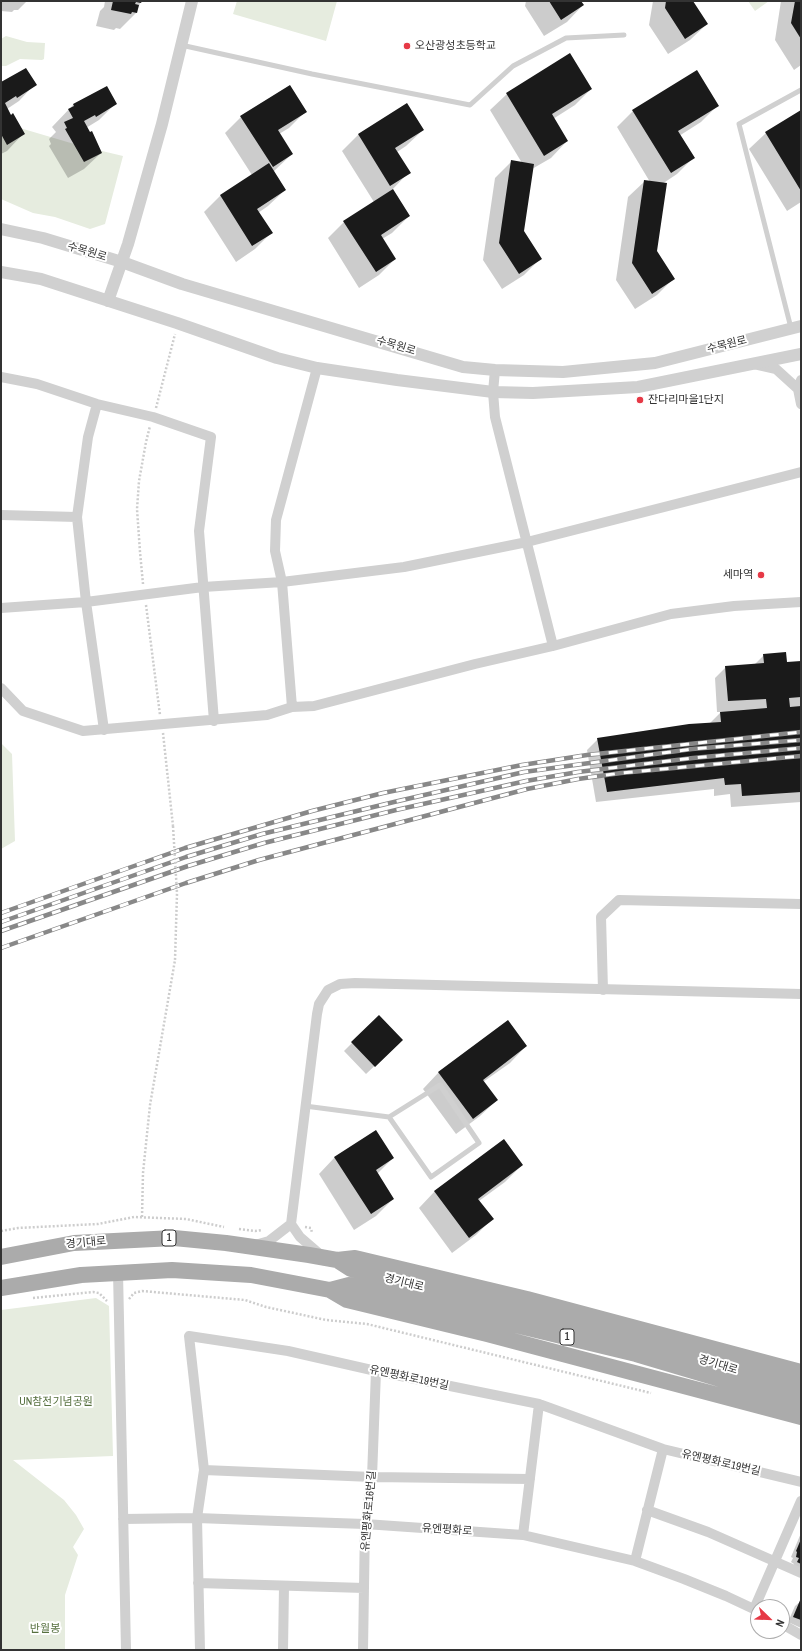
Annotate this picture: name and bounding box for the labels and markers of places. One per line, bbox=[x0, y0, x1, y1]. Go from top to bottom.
place label: 오산광성초등학교 bbox=[415, 39, 496, 53]
marker: 오산광성초등학교 bbox=[402, 41, 412, 51]
place label: 잔다리마을1단지 bbox=[648, 393, 724, 407]
marker: 잔다리마을1단지 bbox=[635, 395, 645, 405]
place label: 세마역 bbox=[723, 568, 753, 582]
marker: 세마역 bbox=[756, 570, 766, 580]

